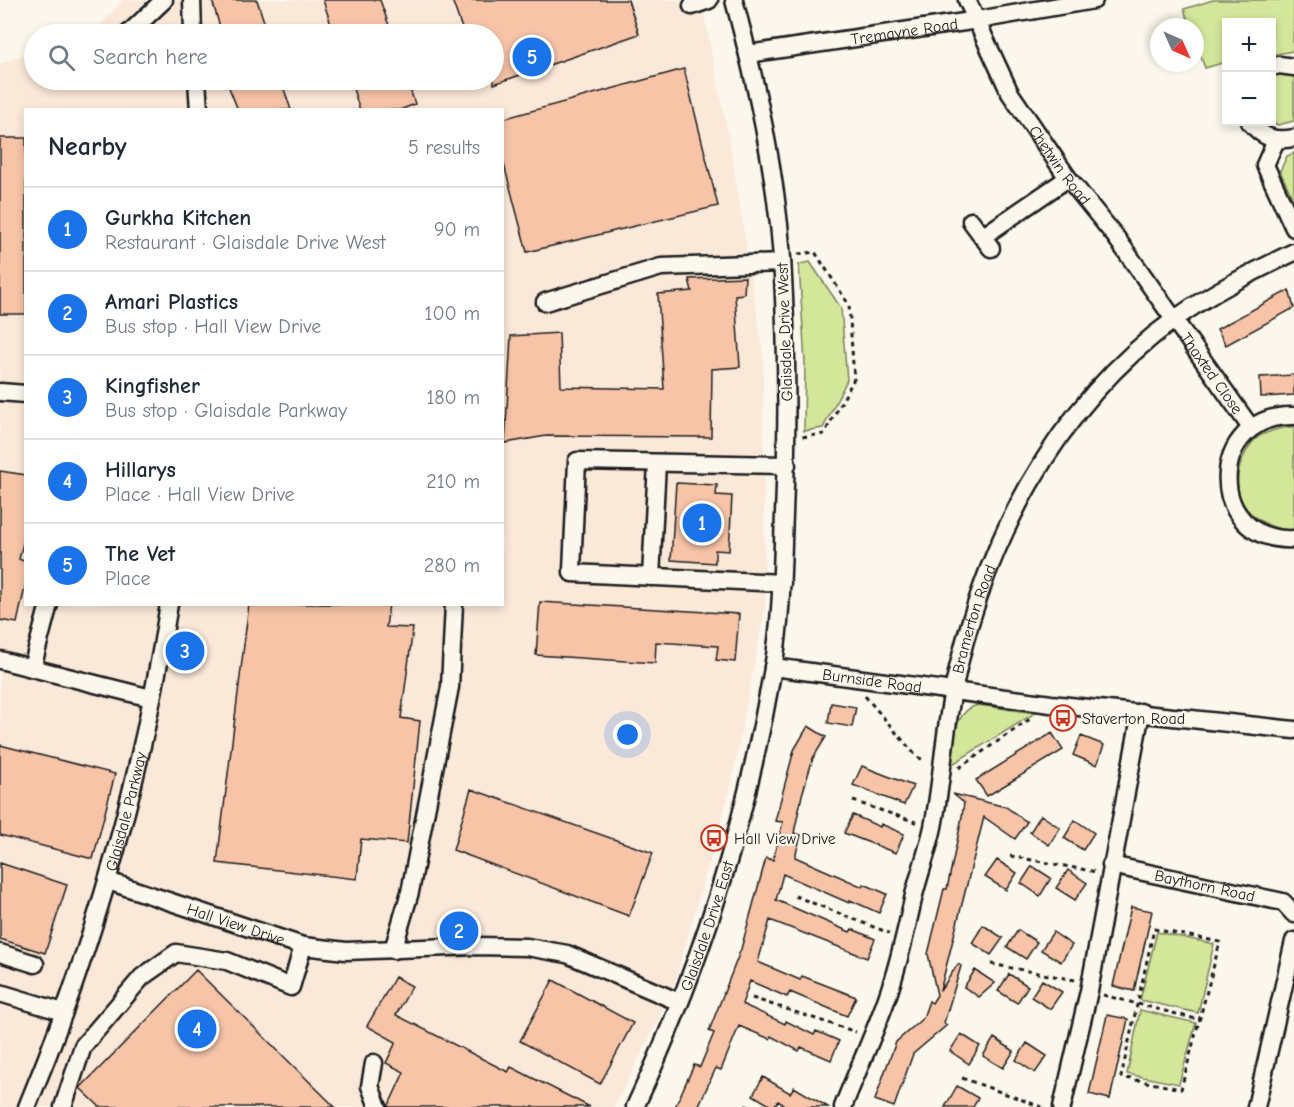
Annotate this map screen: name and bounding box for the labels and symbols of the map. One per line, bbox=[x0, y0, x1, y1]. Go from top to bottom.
street label: Tremayne Road bbox=[850, 15, 959, 49]
north arrow bbox=[1150, 18, 1204, 72]
pin: 5 bbox=[512, 34, 552, 80]
street label: Chetwin Road bbox=[1025, 122, 1094, 208]
street label: Glaisdale Drive West bbox=[774, 262, 796, 402]
street label: Thaxted Close bbox=[1176, 330, 1246, 418]
pin: 1 bbox=[682, 500, 722, 546]
street label: Bramerton Road bbox=[949, 562, 1000, 676]
pin: 3 bbox=[166, 628, 204, 674]
street label: Burnside Road bbox=[821, 666, 923, 697]
bus stop icon: Staverton Road bbox=[1048, 703, 1078, 733]
place label: Staverton Road bbox=[1082, 710, 1185, 728]
your location bbox=[613, 720, 642, 749]
street label: Glaisdale Parkway bbox=[102, 749, 151, 873]
bus stop icon: Hall View Drive bbox=[699, 823, 729, 853]
place label: Hall View Drive bbox=[734, 830, 836, 848]
street label: Glaisdale Drive East bbox=[677, 858, 738, 994]
street label: Baythorn Road bbox=[1153, 867, 1256, 906]
street label: Hall View Drive bbox=[185, 900, 287, 949]
pin: 2 bbox=[440, 908, 478, 954]
pin: 4 bbox=[178, 1006, 216, 1052]

